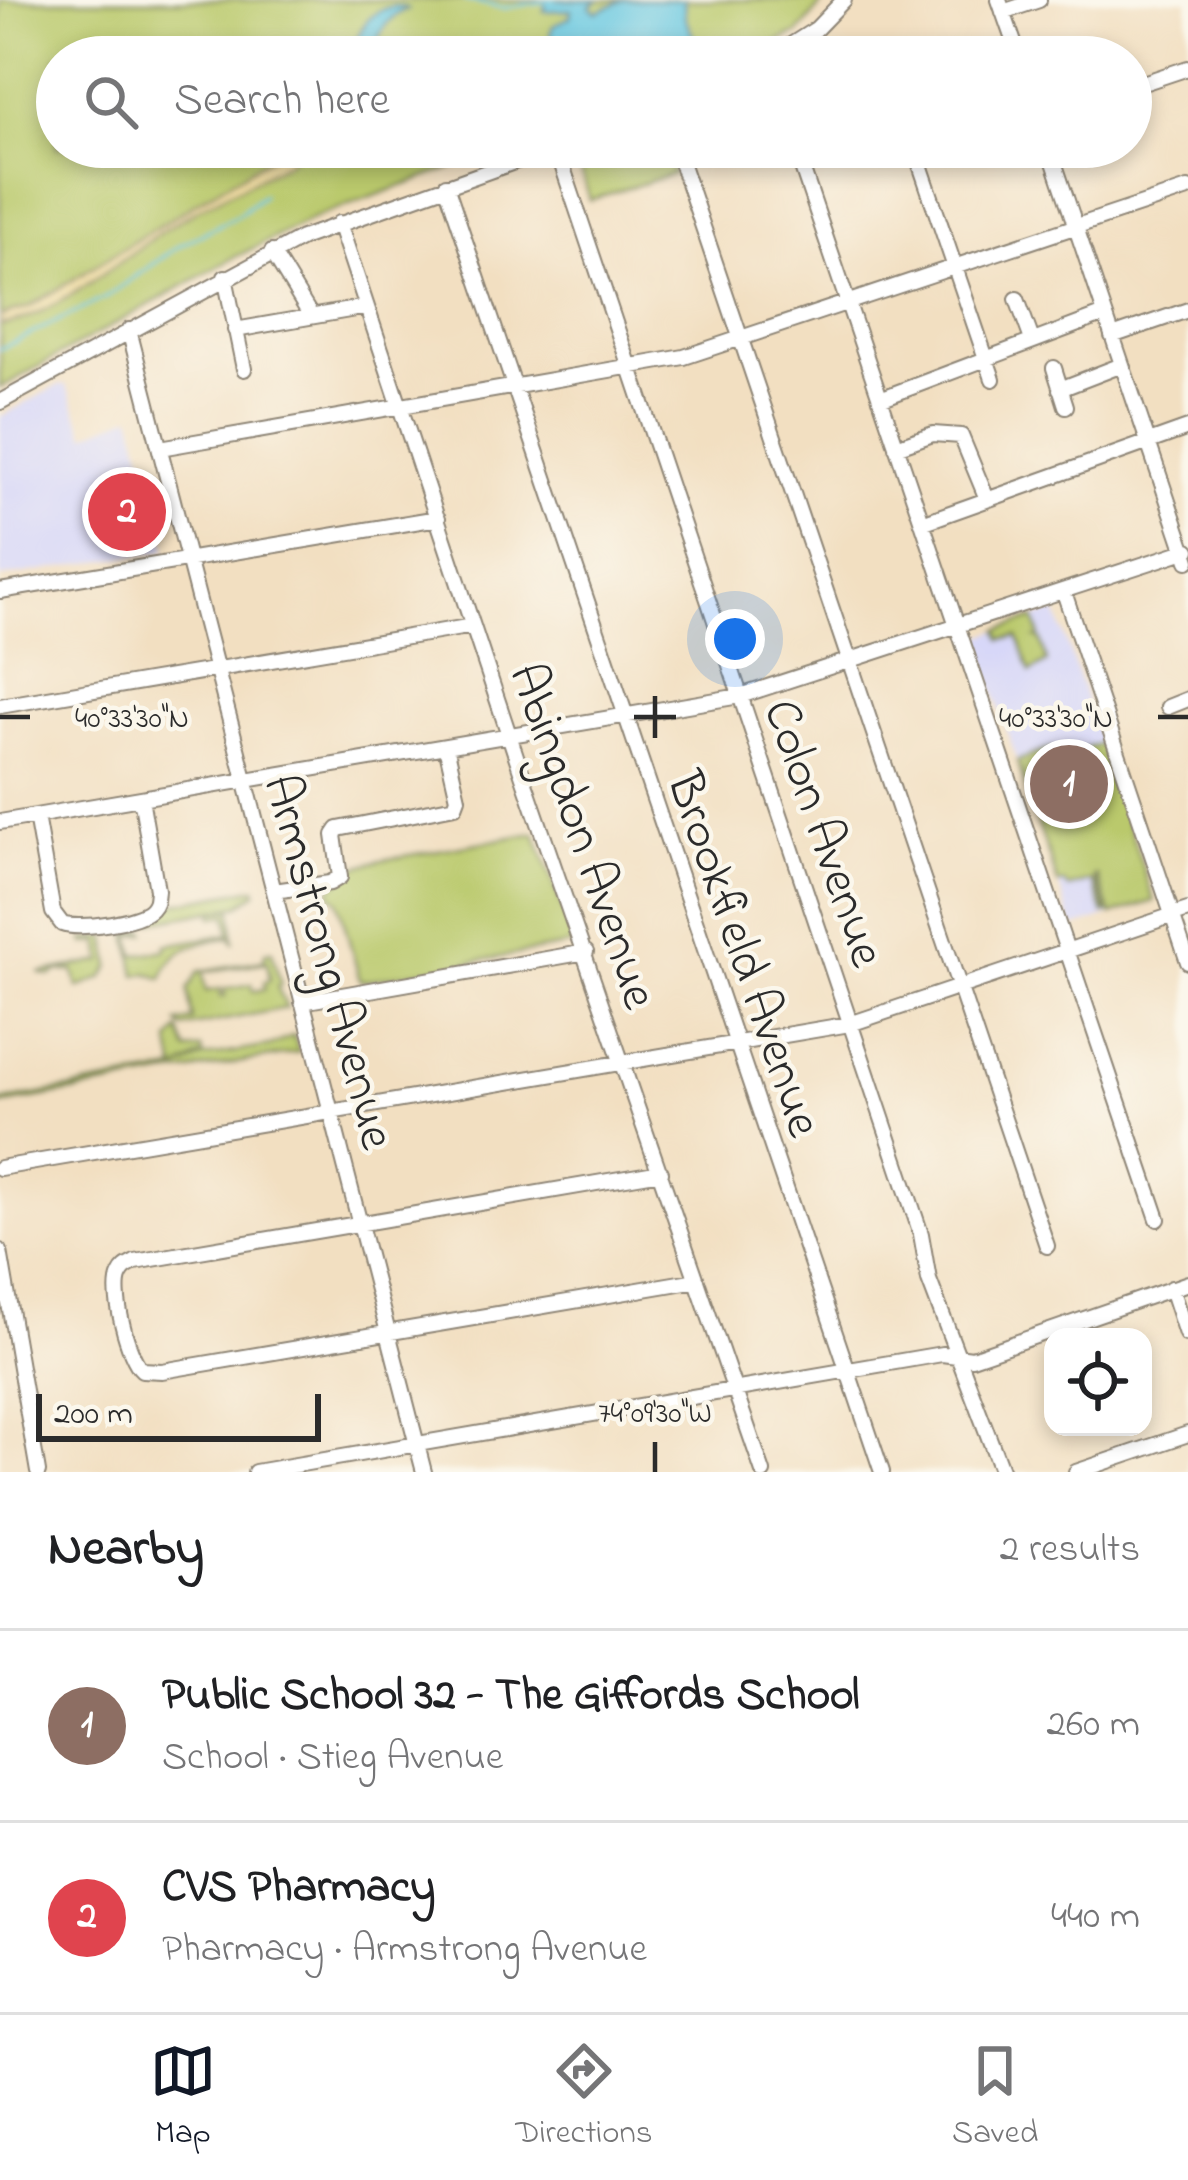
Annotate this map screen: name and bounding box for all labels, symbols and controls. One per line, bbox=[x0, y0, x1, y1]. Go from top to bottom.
search box bbox=[36, 36, 1152, 168]
icon: search bbox=[78, 69, 144, 135]
text: Search here bbox=[174, 69, 390, 135]
pin: 2 bbox=[88, 467, 166, 557]
your location bbox=[705, 609, 765, 669]
street label: Abingdon Avenue bbox=[487, 654, 675, 1020]
street label: Colon Avenue bbox=[741, 690, 903, 978]
text: 40°33'30"N bbox=[75, 698, 189, 742]
text: 40°33'30"N bbox=[999, 698, 1113, 742]
pin: 1 bbox=[1030, 739, 1108, 829]
street label: Brookfield Avenue bbox=[643, 760, 840, 1148]
street label: Armstrong Avenue bbox=[241, 767, 413, 1158]
map controls bbox=[1044, 1328, 1152, 1436]
button: locate bbox=[1044, 1328, 1152, 1436]
scale bar bbox=[36, 1388, 321, 1441]
text: 200 m bbox=[54, 1391, 133, 1439]
text: 74°09'30"W bbox=[598, 1393, 712, 1437]
text: Nearby bbox=[48, 1513, 204, 1588]
text: 2 results bbox=[1000, 1522, 1140, 1579]
text: Public School 32 - The Giffords School bbox=[162, 1664, 860, 1730]
text: 1 bbox=[81, 1697, 93, 1754]
text: 260 m bbox=[1047, 1697, 1140, 1754]
text: School · Stieg Avenue bbox=[162, 1730, 503, 1787]
text: CVS Pharmacy bbox=[162, 1856, 435, 1922]
text: 2 bbox=[77, 1889, 97, 1946]
text: 440 m bbox=[1051, 1889, 1140, 1946]
text: Pharmacy · Armstrong Avenue bbox=[162, 1922, 647, 1979]
tab: Map bbox=[150, 2038, 216, 2158]
tab: Directions bbox=[515, 2038, 653, 2158]
tab: Saved bbox=[952, 2038, 1038, 2158]

